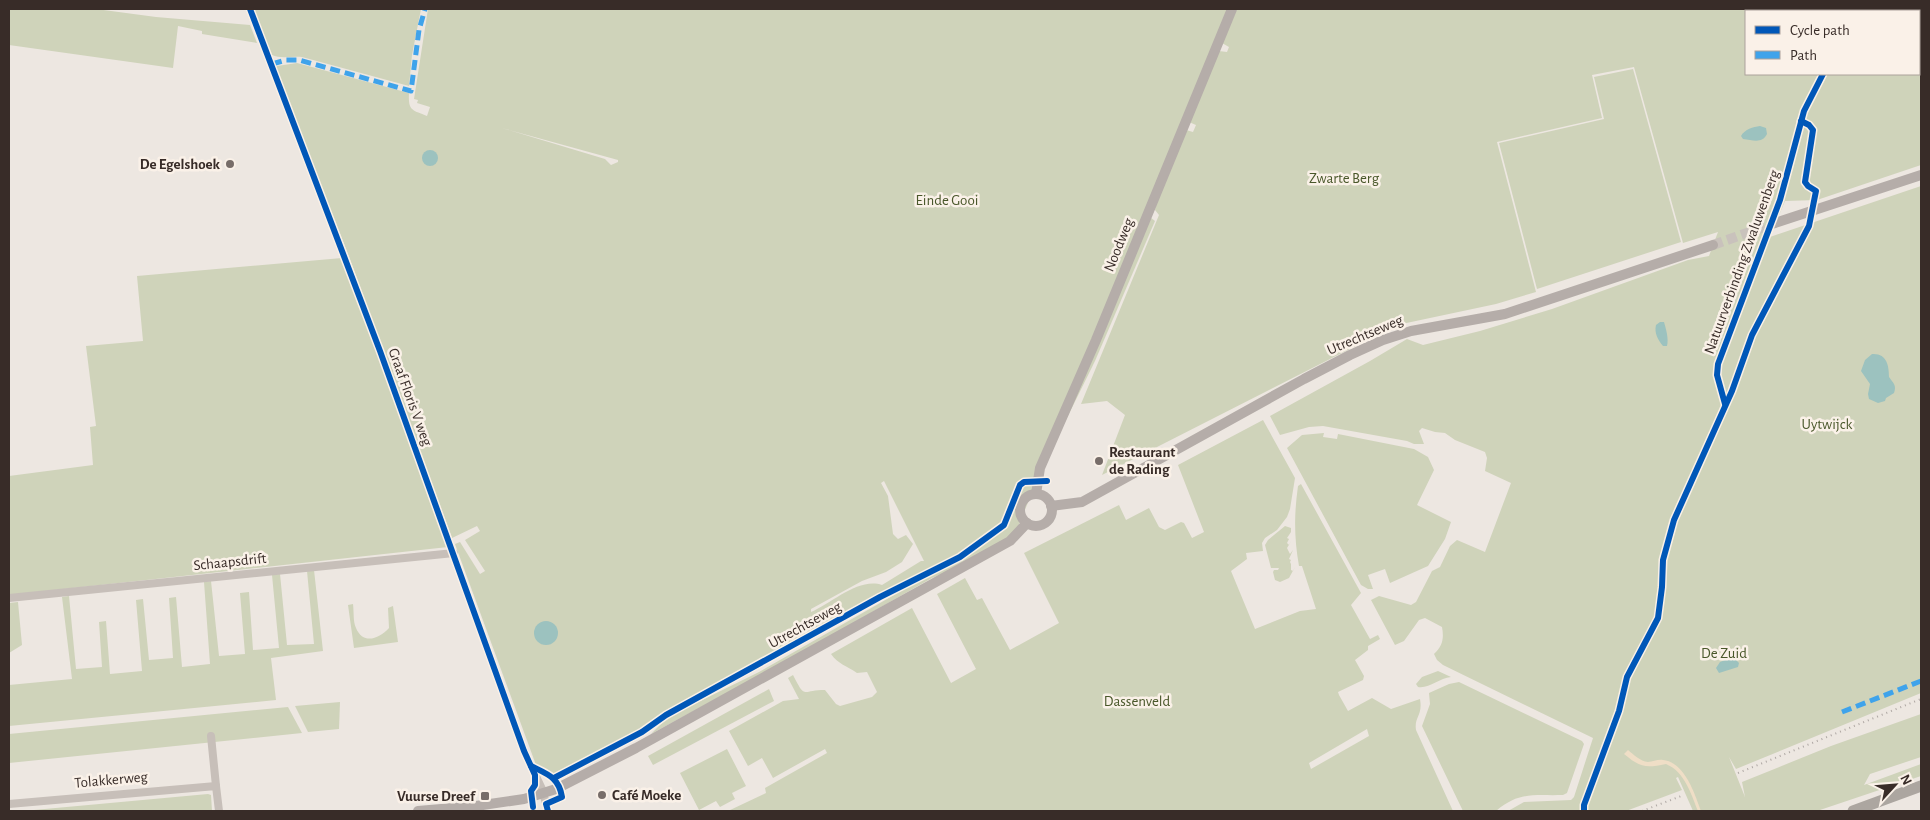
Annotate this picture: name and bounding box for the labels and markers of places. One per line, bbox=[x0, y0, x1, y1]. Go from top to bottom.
place label: De Egelshoek bbox=[140, 157, 221, 172]
marker: De Egelshoek bbox=[224, 158, 236, 170]
place label: Restaurant de Rading bbox=[1109, 445, 1175, 477]
marker: Restaurant de Rading bbox=[1093, 455, 1105, 467]
place label: Café Moeke bbox=[612, 788, 681, 803]
place label: Vuurse Dreef bbox=[397, 789, 476, 804]
marker: Café Moeke bbox=[596, 789, 608, 801]
marker: Vuurse Dreef bbox=[479, 790, 491, 802]

